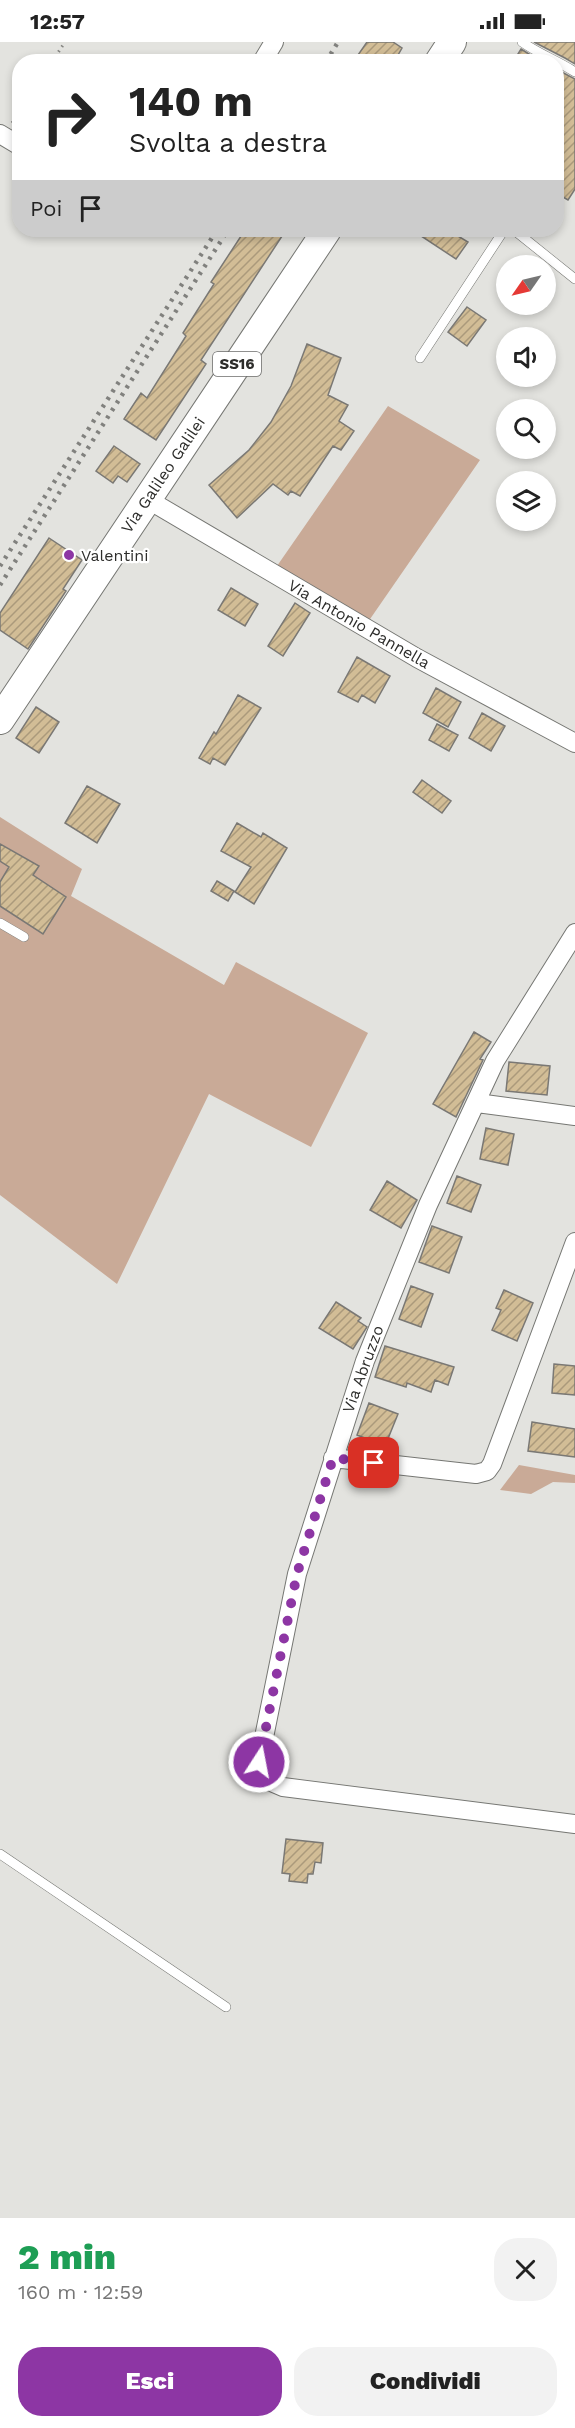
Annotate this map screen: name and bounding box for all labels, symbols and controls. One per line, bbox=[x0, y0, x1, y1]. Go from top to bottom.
text: 12:57 bbox=[30, 9, 85, 34]
text: 140 m bbox=[129, 77, 253, 126]
icon: right bbox=[30, 78, 108, 156]
text: Svolta a destra bbox=[129, 127, 327, 159]
icon: arrive bbox=[74, 192, 107, 225]
text: Poi bbox=[30, 196, 62, 221]
north arrow bbox=[496, 255, 556, 315]
map controls bbox=[496, 255, 556, 531]
button: sound bbox=[496, 327, 556, 387]
road number: SS16 bbox=[213, 352, 261, 376]
button: search bbox=[496, 399, 556, 459]
street label: Via Galileo Galilei bbox=[117, 413, 209, 537]
button: layers bbox=[496, 471, 556, 531]
place label: Valentini bbox=[81, 546, 149, 565]
marker: Valentini bbox=[62, 548, 76, 562]
street label: Via Antonio Pannella bbox=[285, 576, 433, 672]
street label: Via Abruzzo bbox=[338, 1323, 388, 1415]
pin bbox=[348, 1437, 399, 1488]
icon: arrive bbox=[357, 1446, 390, 1479]
position arrow bbox=[227, 1730, 291, 1794]
text: 2 min bbox=[18, 2236, 116, 2278]
button: close bbox=[494, 2238, 557, 2301]
text: 160 m · 12:59 bbox=[18, 2280, 143, 2304]
button: Esci bbox=[18, 2347, 282, 2416]
button: Condividi bbox=[294, 2347, 557, 2416]

